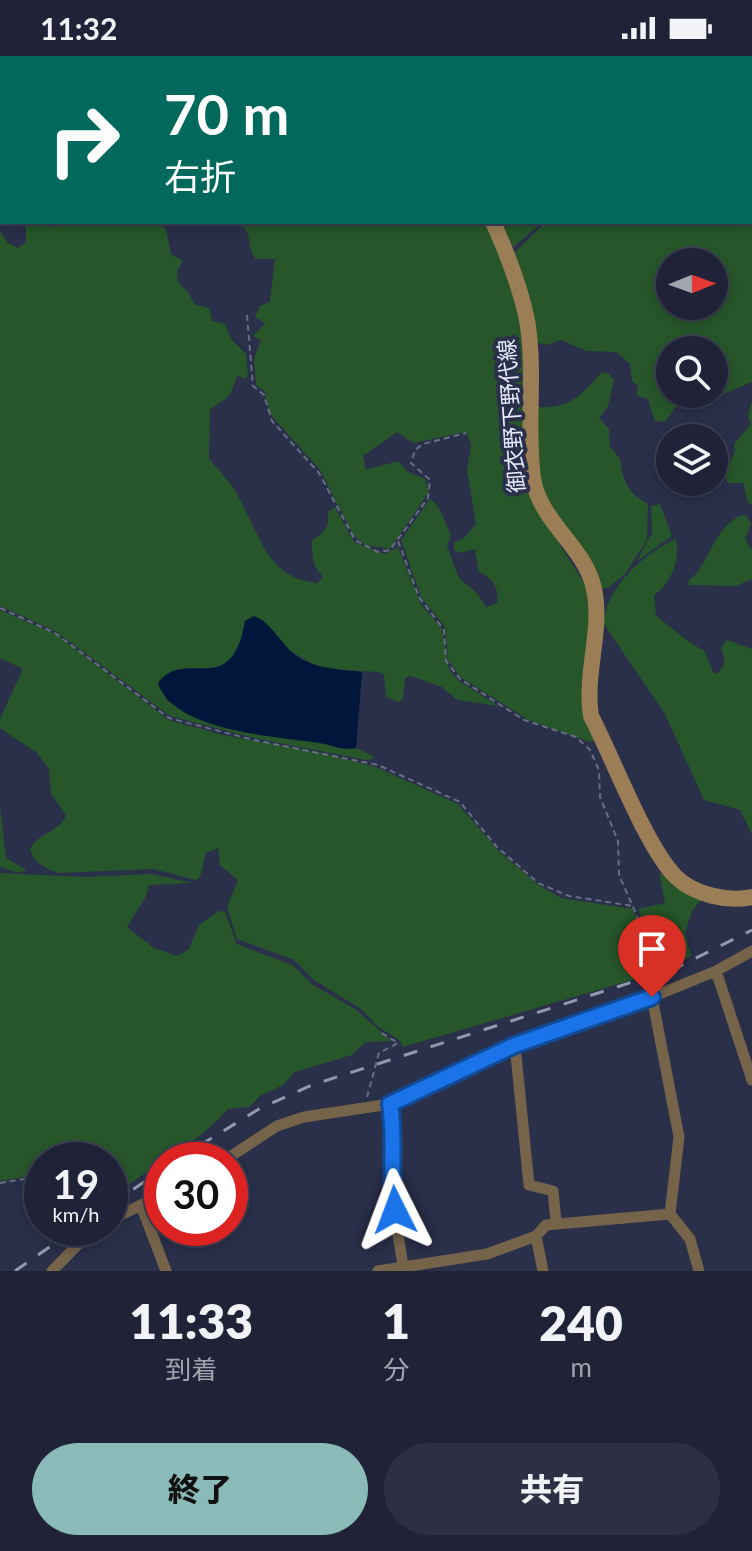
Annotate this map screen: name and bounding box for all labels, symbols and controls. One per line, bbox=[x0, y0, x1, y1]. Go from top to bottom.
text: 11:32 bbox=[40, 10, 117, 46]
text: 70 m bbox=[164, 80, 289, 147]
icon: right bbox=[32, 88, 136, 192]
text: 右折 bbox=[164, 154, 236, 198]
north arrow bbox=[656, 248, 728, 320]
map controls bbox=[656, 248, 728, 496]
button: search bbox=[656, 336, 728, 408]
street label: 御衣野下野代線 bbox=[492, 338, 530, 494]
button: layers bbox=[656, 424, 728, 496]
pin bbox=[618, 915, 686, 997]
icon: arrive bbox=[630, 927, 674, 971]
speed limit sign: 30 bbox=[144, 1142, 248, 1246]
text: 19 bbox=[53, 1160, 99, 1208]
position arrow bbox=[353, 1168, 437, 1252]
text: km/h bbox=[53, 1202, 99, 1226]
text: 11:33 bbox=[129, 1292, 253, 1349]
text: 1 bbox=[382, 1292, 410, 1349]
text: 240 bbox=[539, 1294, 623, 1351]
text: m bbox=[570, 1351, 592, 1383]
text: 到着 bbox=[165, 1353, 217, 1385]
text: 分 bbox=[383, 1353, 409, 1385]
button: 終了 bbox=[32, 1443, 368, 1535]
button: 共有 bbox=[384, 1443, 720, 1535]

